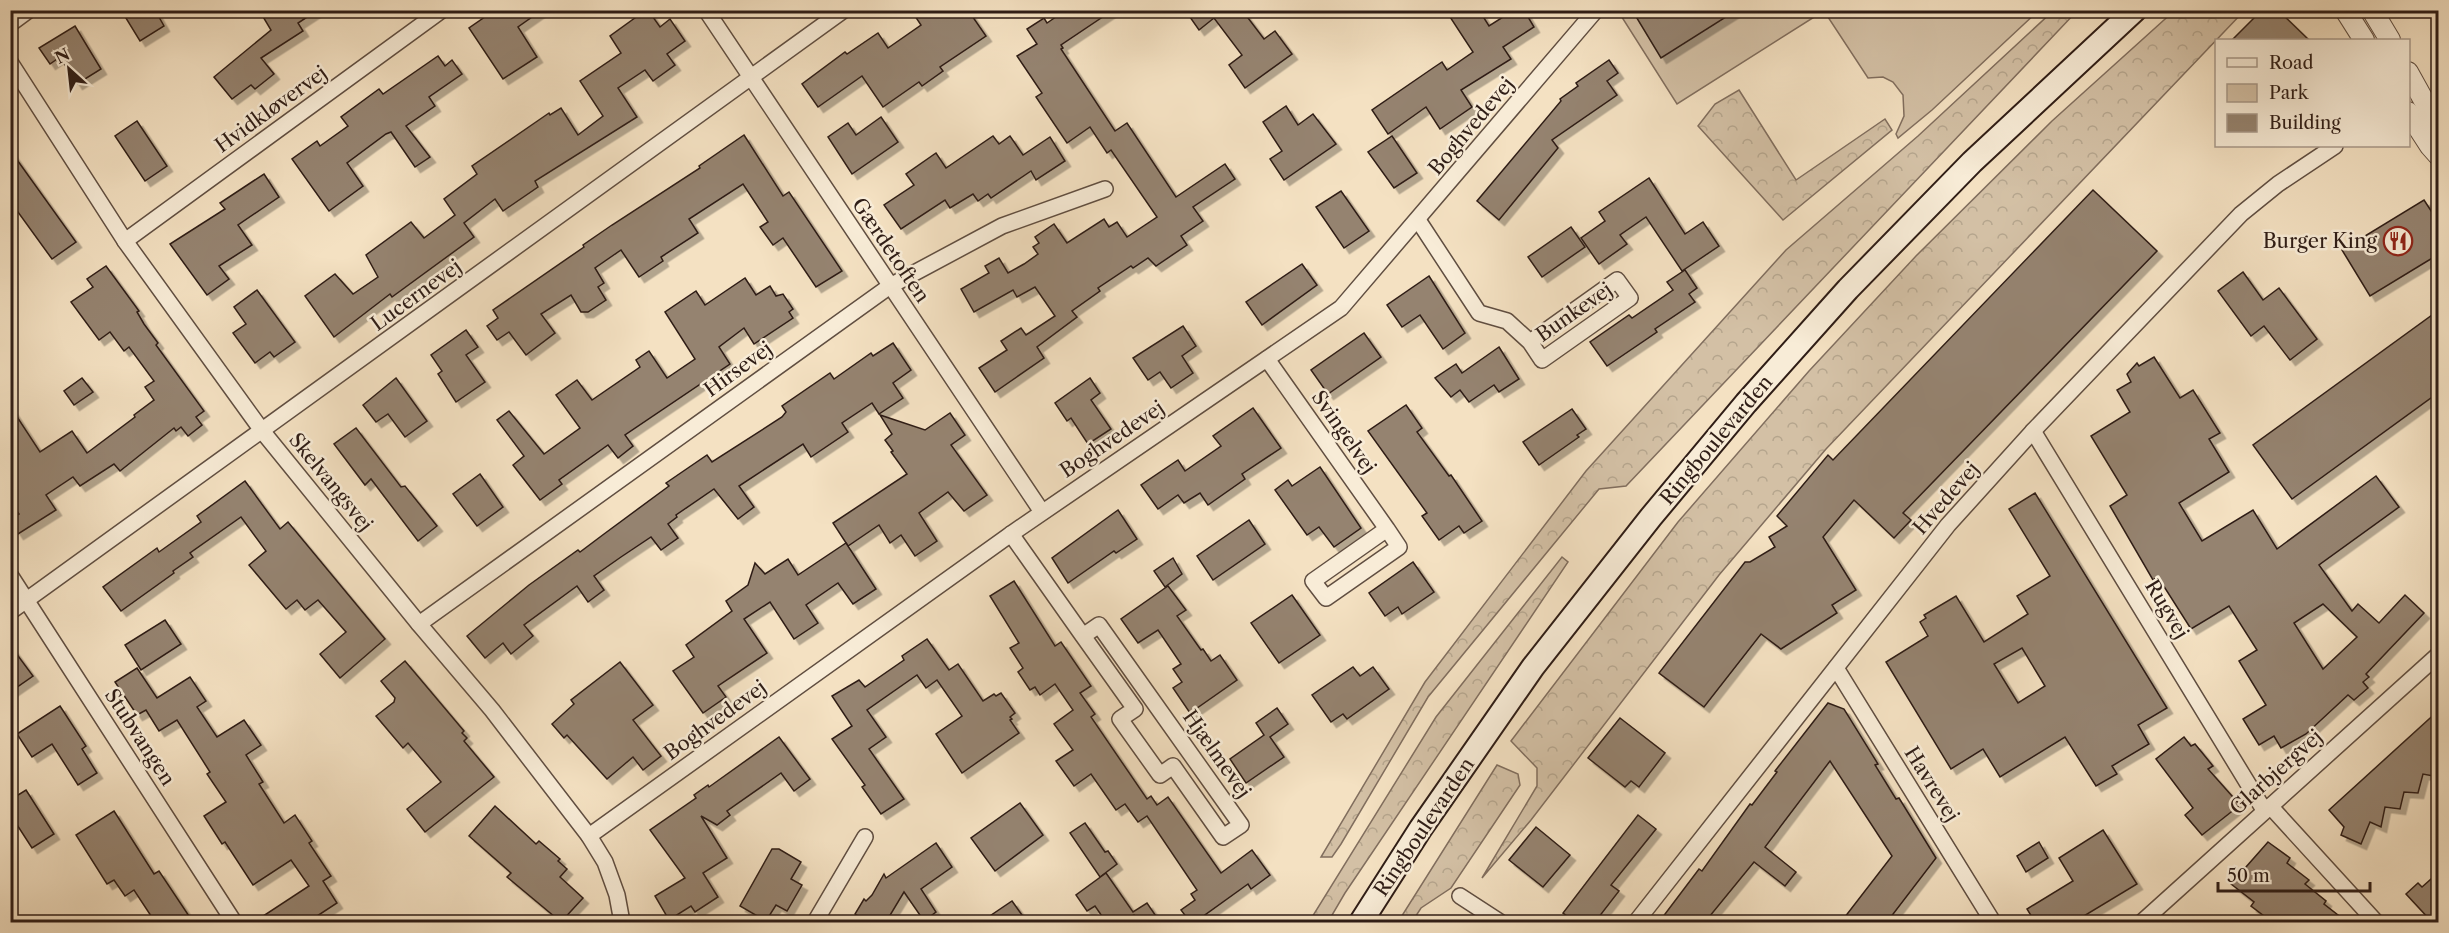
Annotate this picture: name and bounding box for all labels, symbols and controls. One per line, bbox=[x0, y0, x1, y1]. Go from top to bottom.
north arrow bbox=[39, 39, 99, 99]
legend bbox=[2215, 39, 2410, 147]
text: N bbox=[51, 44, 73, 68]
text: Road bbox=[2269, 52, 2314, 74]
street label: Hvidkløvervej bbox=[210, 60, 332, 158]
street label: Boghvedevej bbox=[1423, 72, 1519, 180]
text: Park bbox=[2269, 82, 2310, 104]
text: Building bbox=[2269, 112, 2341, 134]
street label: Gærdetoften bbox=[847, 193, 935, 307]
restaurant icon: Burger King bbox=[2382, 225, 2414, 257]
place label: Burger King bbox=[2263, 229, 2377, 253]
street label: Lucernevej bbox=[366, 254, 466, 336]
street label: Bunkevej bbox=[1531, 277, 1617, 347]
street label: Hirsevej bbox=[699, 336, 777, 402]
street label: Ringboulevarden bbox=[1655, 370, 1778, 510]
street label: Svingelvej bbox=[1307, 386, 1381, 478]
street label: Boghvedevej bbox=[1055, 395, 1169, 483]
street label: Skelvangsvej bbox=[284, 428, 378, 536]
street label: Hvedevej bbox=[1908, 457, 1984, 539]
street label: Rugvej bbox=[2140, 575, 2194, 643]
street label: Boghvedevej bbox=[659, 675, 771, 765]
street label: Stubvangen bbox=[100, 684, 180, 790]
street label: Hjælmevej bbox=[1178, 705, 1256, 803]
street label: Glarbjergvej bbox=[2225, 724, 2327, 820]
street label: Havrevej bbox=[1900, 742, 1964, 826]
street label: Ringboulevarden bbox=[1369, 753, 1480, 901]
scale bar bbox=[2218, 855, 2370, 893]
text: 50 m bbox=[2227, 865, 2270, 887]

